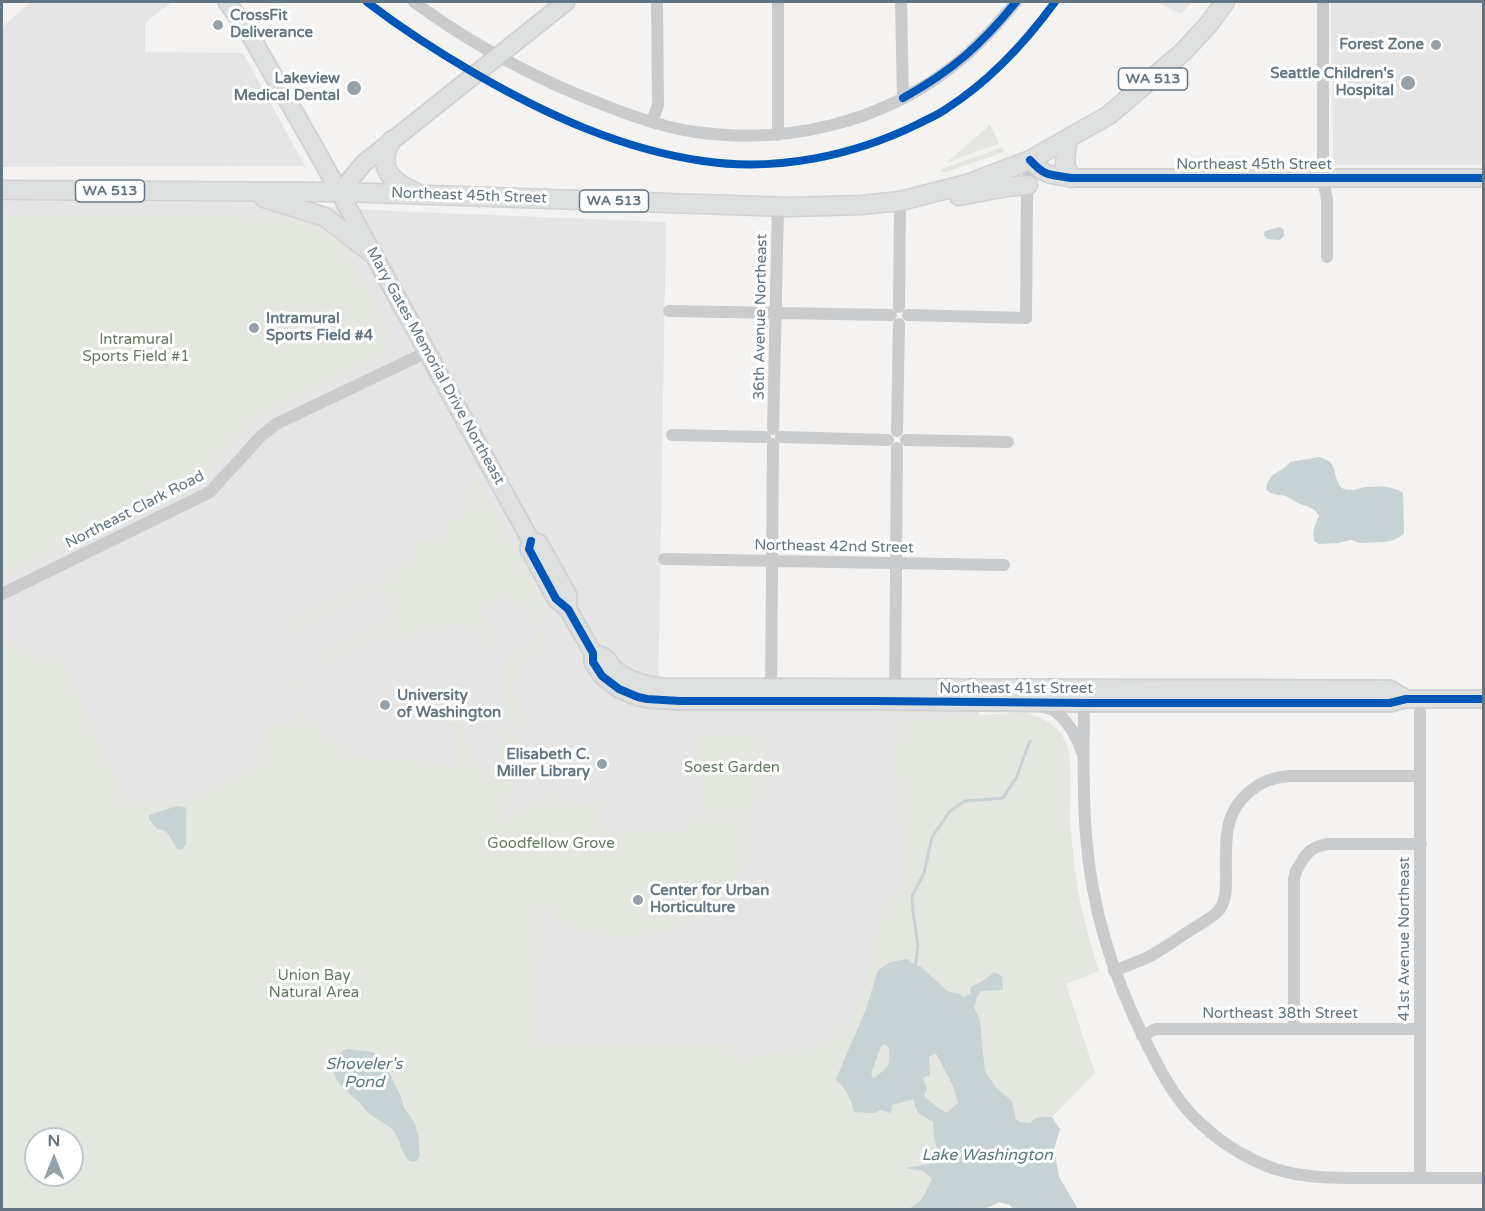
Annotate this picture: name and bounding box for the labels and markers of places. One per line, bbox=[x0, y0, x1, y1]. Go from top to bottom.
place label: CrossFit Deliverance bbox=[230, 7, 313, 42]
marker: CrossFit Deliverance bbox=[211, 18, 225, 32]
place label: Forest Zone bbox=[1339, 36, 1424, 54]
marker: Forest Zone bbox=[1429, 38, 1443, 52]
place label: Seattle Children's Hospital bbox=[1270, 65, 1394, 100]
place label: Lakeview Medical Dental bbox=[234, 70, 340, 105]
marker: Seattle Children's Hospital bbox=[1399, 74, 1417, 92]
marker: Lakeview Medical Dental bbox=[345, 79, 363, 97]
place label: Intramural Sports Field #4 bbox=[266, 310, 373, 345]
marker: Intramural Sports Field #4 bbox=[247, 321, 261, 335]
place label: University of Washington bbox=[397, 687, 501, 722]
marker: University of Washington bbox=[378, 698, 392, 712]
place label: Elisabeth C. Miller Library bbox=[497, 746, 590, 781]
marker: Elisabeth C. Miller Library bbox=[595, 757, 609, 771]
place label: Center for Urban Horticulture bbox=[650, 882, 769, 917]
marker: Center for Urban Horticulture bbox=[631, 893, 645, 907]

